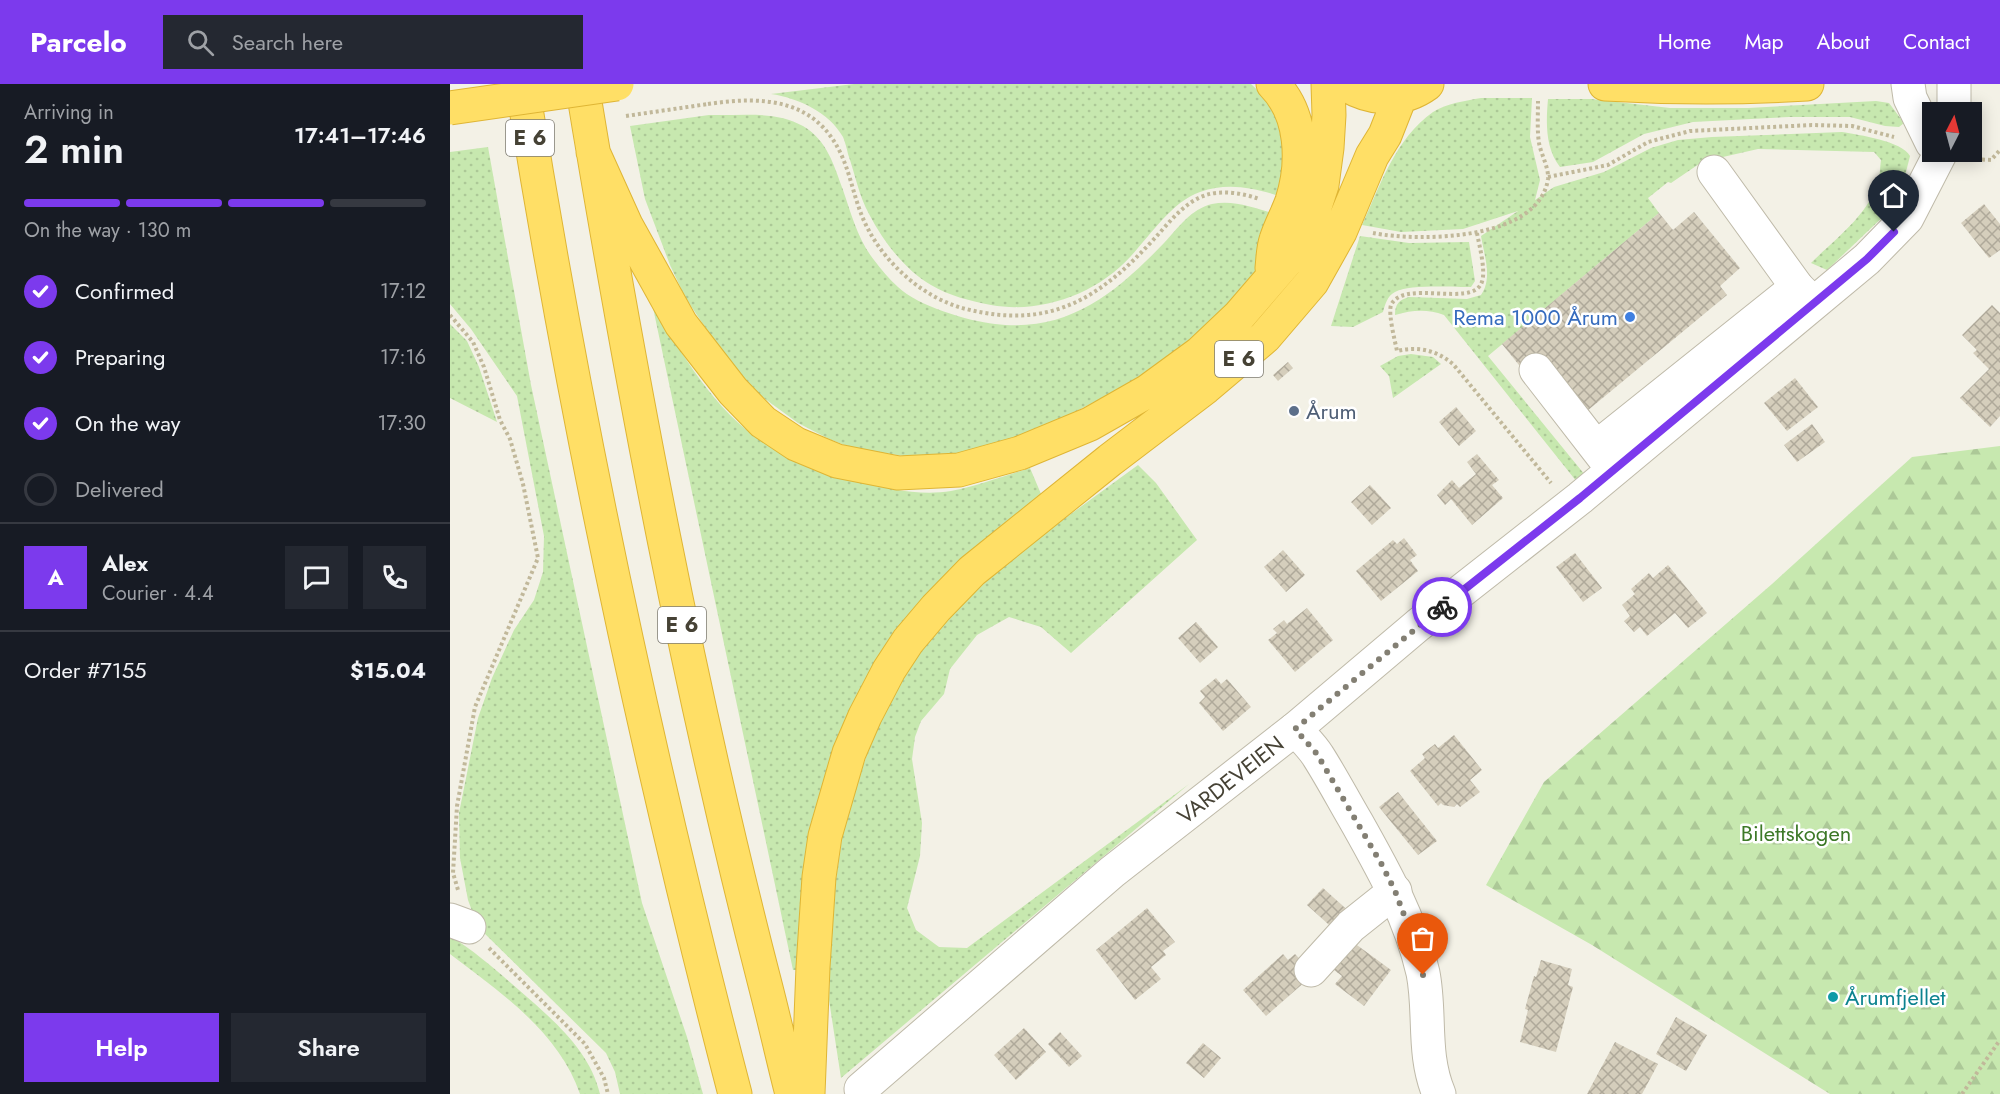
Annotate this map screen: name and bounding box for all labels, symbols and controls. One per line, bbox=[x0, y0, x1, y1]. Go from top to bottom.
search box bbox=[163, 15, 583, 69]
text: Parcelo bbox=[30, 22, 127, 63]
icon: search bbox=[184, 26, 217, 59]
text: Search here bbox=[232, 26, 343, 58]
text: Home bbox=[1658, 27, 1711, 57]
text: Map bbox=[1744, 27, 1784, 57]
text: About bbox=[1817, 27, 1870, 57]
text: Contact bbox=[1903, 27, 1970, 57]
text: Arriving in bbox=[24, 98, 114, 127]
north arrow bbox=[1922, 102, 1982, 162]
map controls bbox=[1922, 102, 1982, 162]
text: 17:41–17:46 bbox=[294, 119, 426, 151]
road number: E 6 bbox=[506, 120, 554, 156]
text: 2 min bbox=[24, 121, 124, 178]
pin bbox=[1868, 170, 1919, 232]
icon: home bbox=[1877, 179, 1910, 212]
text: On the way · 130 m bbox=[24, 216, 191, 245]
icon: check bbox=[24, 275, 57, 308]
text: Confirmed bbox=[75, 275, 174, 307]
text: 17:12 bbox=[380, 277, 426, 306]
place label: Rema 1000 Årum bbox=[1453, 301, 1618, 333]
marker: Rema 1000 Årum bbox=[1623, 310, 1637, 324]
icon: check bbox=[24, 341, 57, 374]
text: Preparing bbox=[75, 341, 166, 373]
road number: E 6 bbox=[1215, 341, 1263, 377]
text: 17:16 bbox=[380, 343, 426, 372]
place label: Årum bbox=[1306, 395, 1357, 427]
marker: Årum bbox=[1287, 404, 1301, 418]
icon: check bbox=[24, 407, 57, 440]
text: On the way bbox=[75, 407, 180, 439]
text: 17:30 bbox=[378, 409, 426, 438]
text: Delivered bbox=[75, 473, 164, 505]
button: chat bbox=[285, 546, 348, 609]
button: phone bbox=[363, 546, 426, 609]
text: Alex bbox=[102, 547, 148, 579]
text: A bbox=[47, 561, 64, 593]
courier bbox=[1412, 577, 1472, 637]
text: Courier · 4.4 bbox=[102, 579, 214, 608]
icon: bike bbox=[1426, 591, 1459, 624]
road number: E 6 bbox=[658, 607, 706, 643]
text: Order #7155 bbox=[24, 654, 147, 686]
text: $15.04 bbox=[350, 654, 426, 686]
street label: VARDEVEIEN bbox=[1170, 728, 1290, 831]
park label: Bilettskogen bbox=[1741, 817, 1851, 849]
pin bbox=[1397, 913, 1448, 975]
icon: bag bbox=[1406, 922, 1439, 955]
place label: Årumfjellet bbox=[1845, 981, 1946, 1013]
marker: Årumfjellet bbox=[1826, 990, 1840, 1004]
button: Help bbox=[24, 1013, 219, 1082]
button: Share bbox=[231, 1013, 426, 1082]

